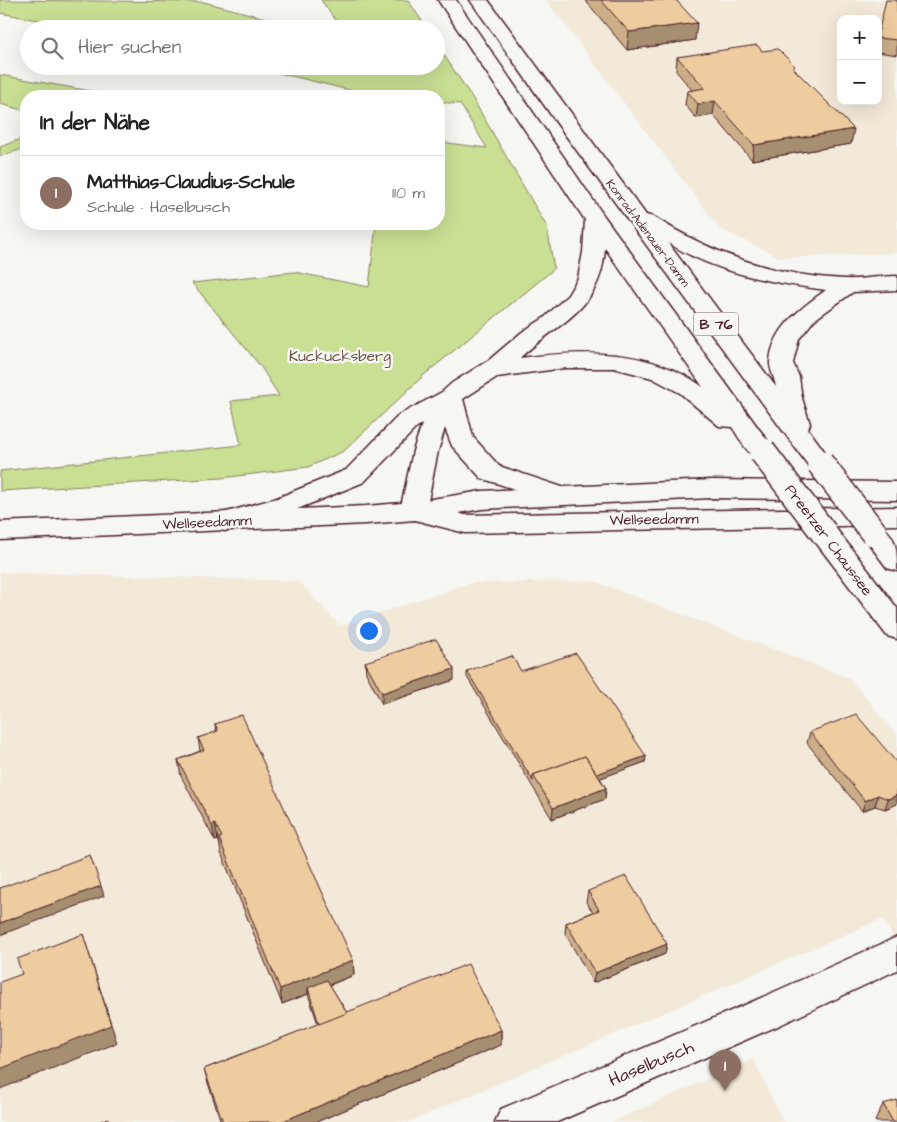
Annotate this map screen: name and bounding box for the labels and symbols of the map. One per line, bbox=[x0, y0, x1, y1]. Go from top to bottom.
street label: Konrad-Adenauer-Damm bbox=[602, 176, 694, 291]
road number: B 76 bbox=[694, 312, 738, 336]
park label: Kuckucksberg bbox=[289, 346, 391, 368]
street label: Preetzer Chaussee bbox=[780, 480, 877, 600]
street label: Wellseedamm bbox=[609, 508, 699, 531]
street label: Wellseedamm bbox=[162, 510, 253, 535]
your location bbox=[356, 618, 382, 644]
street label: Haselbusch bbox=[605, 1034, 698, 1093]
pin: 1 bbox=[709, 1050, 741, 1091]

